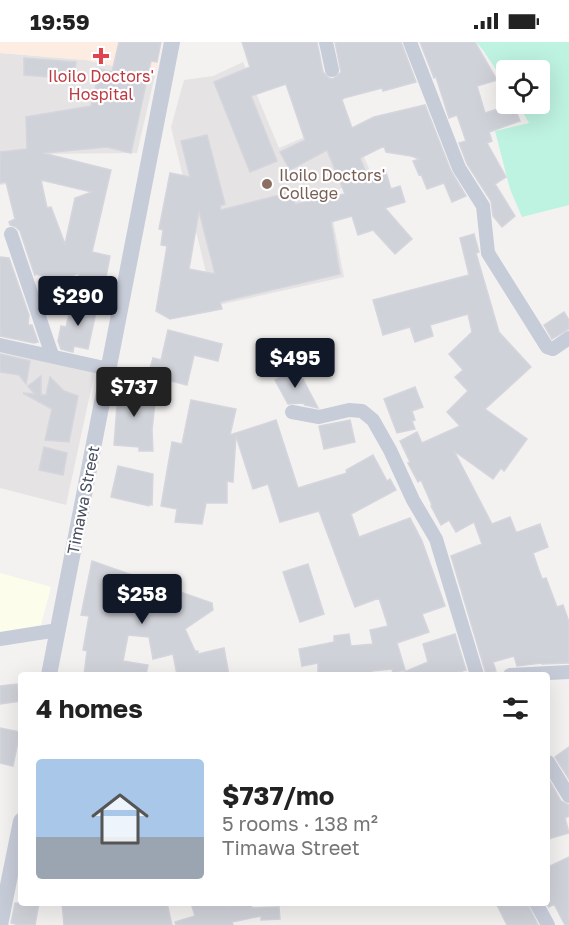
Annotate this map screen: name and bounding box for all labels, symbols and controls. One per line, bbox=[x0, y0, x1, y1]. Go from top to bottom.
text: 19:59 bbox=[30, 8, 90, 35]
marker: Iloilo Doctors' Hospital bbox=[92, 47, 110, 65]
map controls bbox=[496, 60, 550, 114]
button: locate bbox=[496, 60, 550, 114]
place label: Iloilo Doctors' Hospital bbox=[48, 66, 154, 104]
place label: Iloilo Doctors' College bbox=[279, 165, 385, 203]
marker: Iloilo Doctors' College bbox=[260, 177, 274, 191]
pin: $290 bbox=[42, 276, 114, 327]
text: $290 bbox=[52, 283, 104, 307]
pin: $495 bbox=[259, 338, 331, 389]
text: $495 bbox=[270, 345, 320, 369]
pin: $737 bbox=[98, 367, 170, 418]
text: $737 bbox=[110, 374, 158, 398]
street label: Timawa Street bbox=[63, 444, 103, 556]
pin: $258 bbox=[106, 574, 178, 625]
text: $258 bbox=[117, 581, 167, 605]
icon: filters bbox=[499, 692, 532, 725]
text: 4 homes bbox=[36, 693, 143, 724]
text: $737/mo bbox=[222, 780, 334, 811]
icon: home bbox=[84, 783, 156, 855]
text: 5 rooms · 138 m² bbox=[222, 811, 378, 835]
text: Timawa Street bbox=[222, 835, 360, 859]

